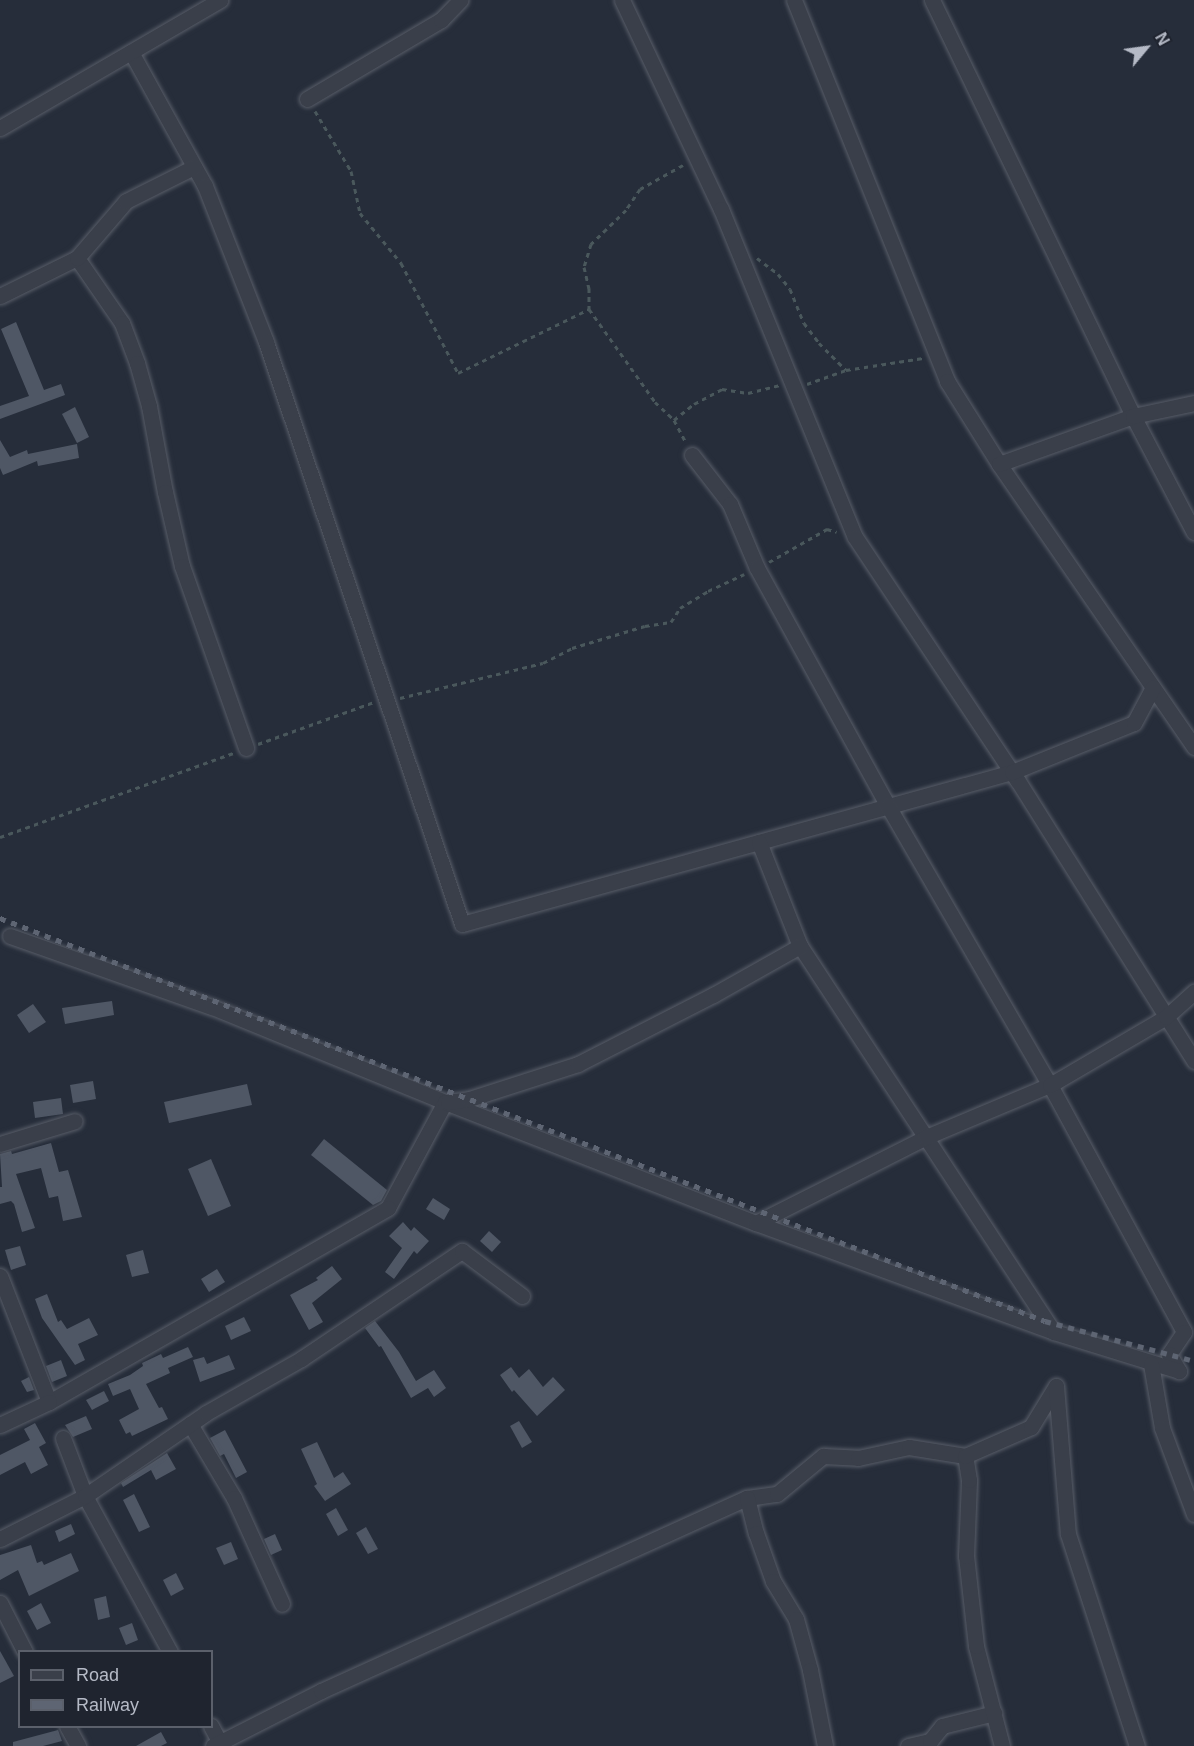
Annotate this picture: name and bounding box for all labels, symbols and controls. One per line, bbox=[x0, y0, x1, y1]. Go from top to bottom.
north arrow bbox=[1116, 18, 1176, 78]
text: N bbox=[1152, 30, 1172, 48]
legend bbox=[18, 1650, 213, 1728]
text: Road bbox=[76, 1665, 119, 1685]
text: Railway bbox=[76, 1695, 139, 1715]

